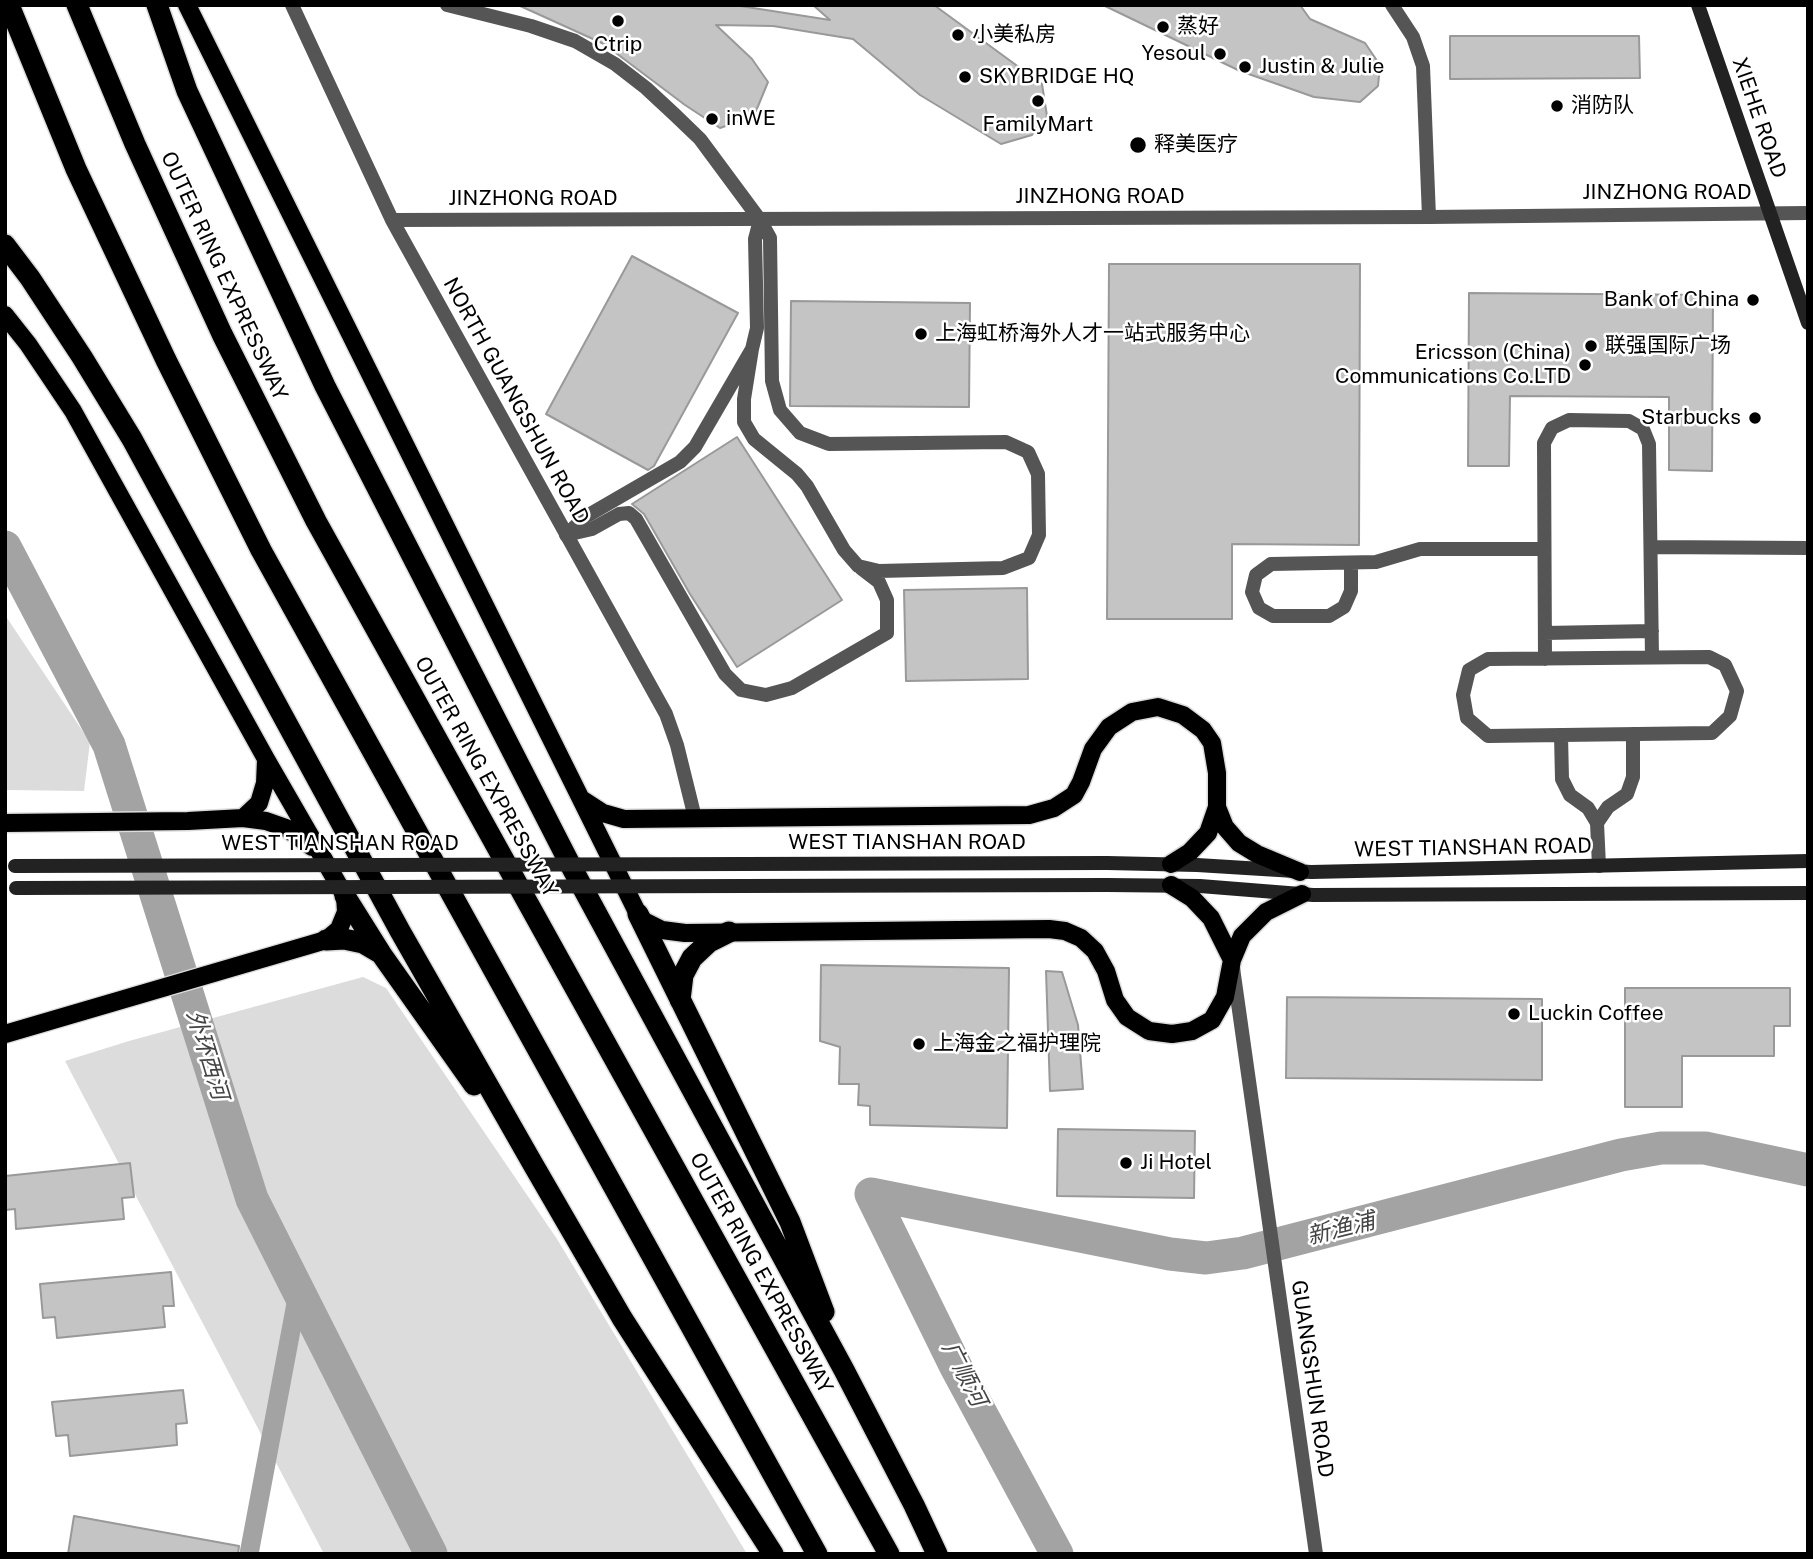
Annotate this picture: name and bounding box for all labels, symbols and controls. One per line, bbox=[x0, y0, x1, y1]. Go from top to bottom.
marker: Ctrip bbox=[610, 13, 626, 29]
place label: 蒸好 bbox=[1177, 14, 1219, 40]
marker: 蒸好 bbox=[1155, 19, 1171, 35]
place label: 小美私房 bbox=[972, 22, 1056, 48]
marker: 小美私房 bbox=[950, 27, 966, 43]
place label: Ctrip bbox=[594, 32, 642, 58]
place label: Yesoul bbox=[1142, 41, 1206, 67]
marker: Yesoul bbox=[1212, 46, 1228, 62]
place label: Justin & Julie bbox=[1259, 54, 1384, 80]
street label: XIEHE ROAD bbox=[1727, 54, 1791, 182]
marker: Justin & Julie bbox=[1237, 59, 1253, 75]
place label: SKYBRIDGE HQ bbox=[979, 64, 1134, 90]
marker: SKYBRIDGE HQ bbox=[957, 69, 973, 85]
marker: FamilyMart bbox=[1030, 93, 1046, 109]
place label: 消防队 bbox=[1571, 93, 1634, 119]
marker: 消防队 bbox=[1549, 98, 1565, 114]
place label: inWE bbox=[726, 106, 776, 132]
marker: inWE bbox=[704, 111, 720, 127]
place label: FamilyMart bbox=[983, 112, 1093, 138]
place label: 释美医疗 bbox=[1154, 132, 1238, 158]
marker: 释美医疗 bbox=[1128, 135, 1148, 155]
street label: OUTER RING EXPRESSWAY bbox=[155, 148, 293, 404]
street label: JINZHONG ROAD bbox=[1582, 180, 1752, 206]
street label: JINZHONG ROAD bbox=[1015, 184, 1185, 210]
street label: JINZHONG ROAD bbox=[448, 186, 618, 212]
street label: NORTH GUANGSHUN ROAD bbox=[438, 273, 594, 529]
place label: Bank of China bbox=[1604, 287, 1739, 313]
marker: Bank of China bbox=[1745, 292, 1761, 308]
place label: 上海虹桥海外人才一站式服务中心 bbox=[935, 321, 1250, 347]
marker: 上海虹桥海外人才一站式服务中心 bbox=[913, 326, 929, 342]
place label: 联强国际广场 bbox=[1605, 333, 1731, 359]
marker: 联强国际广场 bbox=[1583, 338, 1599, 354]
place label: Ericsson (China) Communications Co.LTD bbox=[1335, 340, 1571, 390]
marker: Ericsson (China) Communications Co.LTD bbox=[1577, 357, 1593, 373]
place label: Starbucks bbox=[1641, 405, 1741, 431]
marker: Starbucks bbox=[1747, 410, 1763, 426]
street label: OUTER RING EXPRESSWAY bbox=[409, 652, 563, 902]
street label: WEST TIANSHAN ROAD bbox=[788, 830, 1026, 856]
street label: WEST TIANSHAN ROAD bbox=[221, 831, 459, 857]
street label: WEST TIANSHAN ROAD bbox=[1354, 833, 1592, 863]
place label: Luckin Coffee bbox=[1528, 1001, 1664, 1027]
marker: Luckin Coffee bbox=[1506, 1006, 1522, 1022]
water label: 外环西河 bbox=[180, 1007, 234, 1103]
place label: 上海金之福护理院 bbox=[933, 1031, 1101, 1057]
marker: 上海金之福护理院 bbox=[911, 1036, 927, 1052]
street label: OUTER RING EXPRESSWAY bbox=[684, 1148, 838, 1398]
place label: Ji Hotel bbox=[1140, 1150, 1212, 1176]
marker: Ji Hotel bbox=[1118, 1155, 1134, 1171]
water label: 新渔浦 bbox=[1304, 1207, 1378, 1251]
street label: GUANGSHUN ROAD bbox=[1286, 1279, 1338, 1479]
water label: 广顺河 bbox=[936, 1337, 992, 1411]

